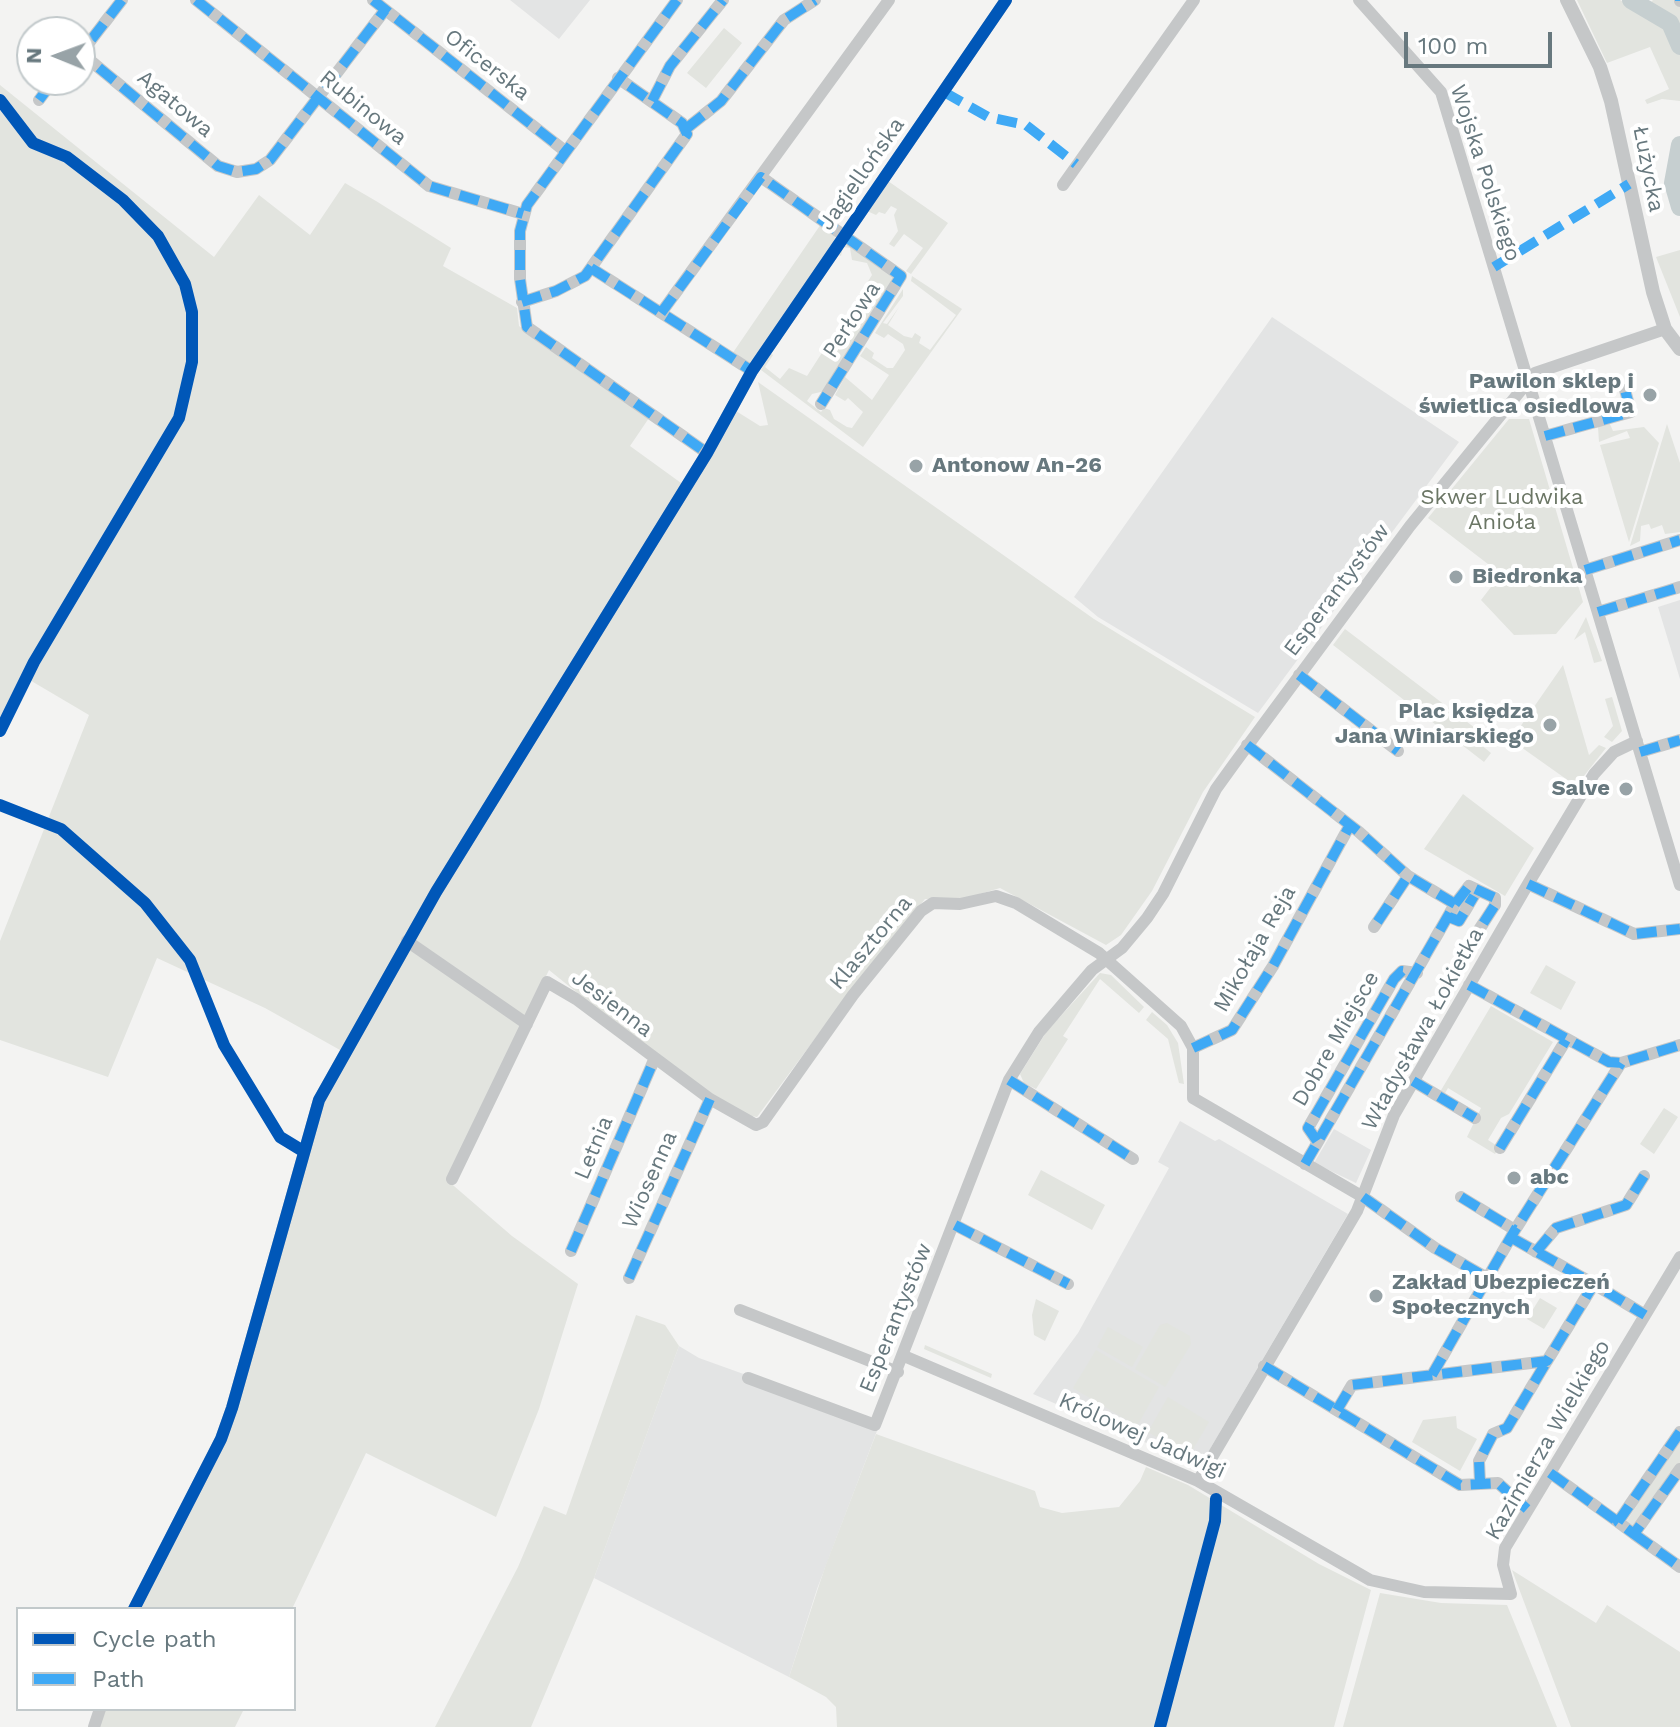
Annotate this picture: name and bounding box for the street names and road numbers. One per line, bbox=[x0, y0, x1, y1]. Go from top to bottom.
street label: Oficerska bbox=[439, 24, 535, 106]
street label: Agatowa bbox=[132, 65, 218, 143]
street label: Rubinowa bbox=[314, 65, 412, 151]
street label: Wojska Polskiego bbox=[1444, 81, 1526, 265]
street label: Jagiellońska bbox=[814, 113, 910, 235]
street label: Łużycka bbox=[1627, 124, 1669, 214]
street label: Perłowa bbox=[818, 277, 886, 363]
street label: Esperantystów bbox=[1279, 519, 1395, 661]
street label: Mikołaja Reja bbox=[1208, 881, 1302, 1017]
street label: Klasztorna bbox=[824, 891, 918, 995]
street label: Władysława Łokietka bbox=[1356, 923, 1490, 1135]
street label: Jesienna bbox=[566, 965, 658, 1043]
street label: Dobre Miejsce bbox=[1287, 967, 1385, 1111]
street label: Letnia bbox=[569, 1112, 619, 1184]
street label: Wiosenna bbox=[617, 1127, 683, 1233]
street label: Esperantystów bbox=[854, 1239, 938, 1397]
street label: Kazimierza Wielkiego bbox=[1480, 1335, 1616, 1545]
street label: Królowej Jadwigi bbox=[1054, 1387, 1230, 1485]

